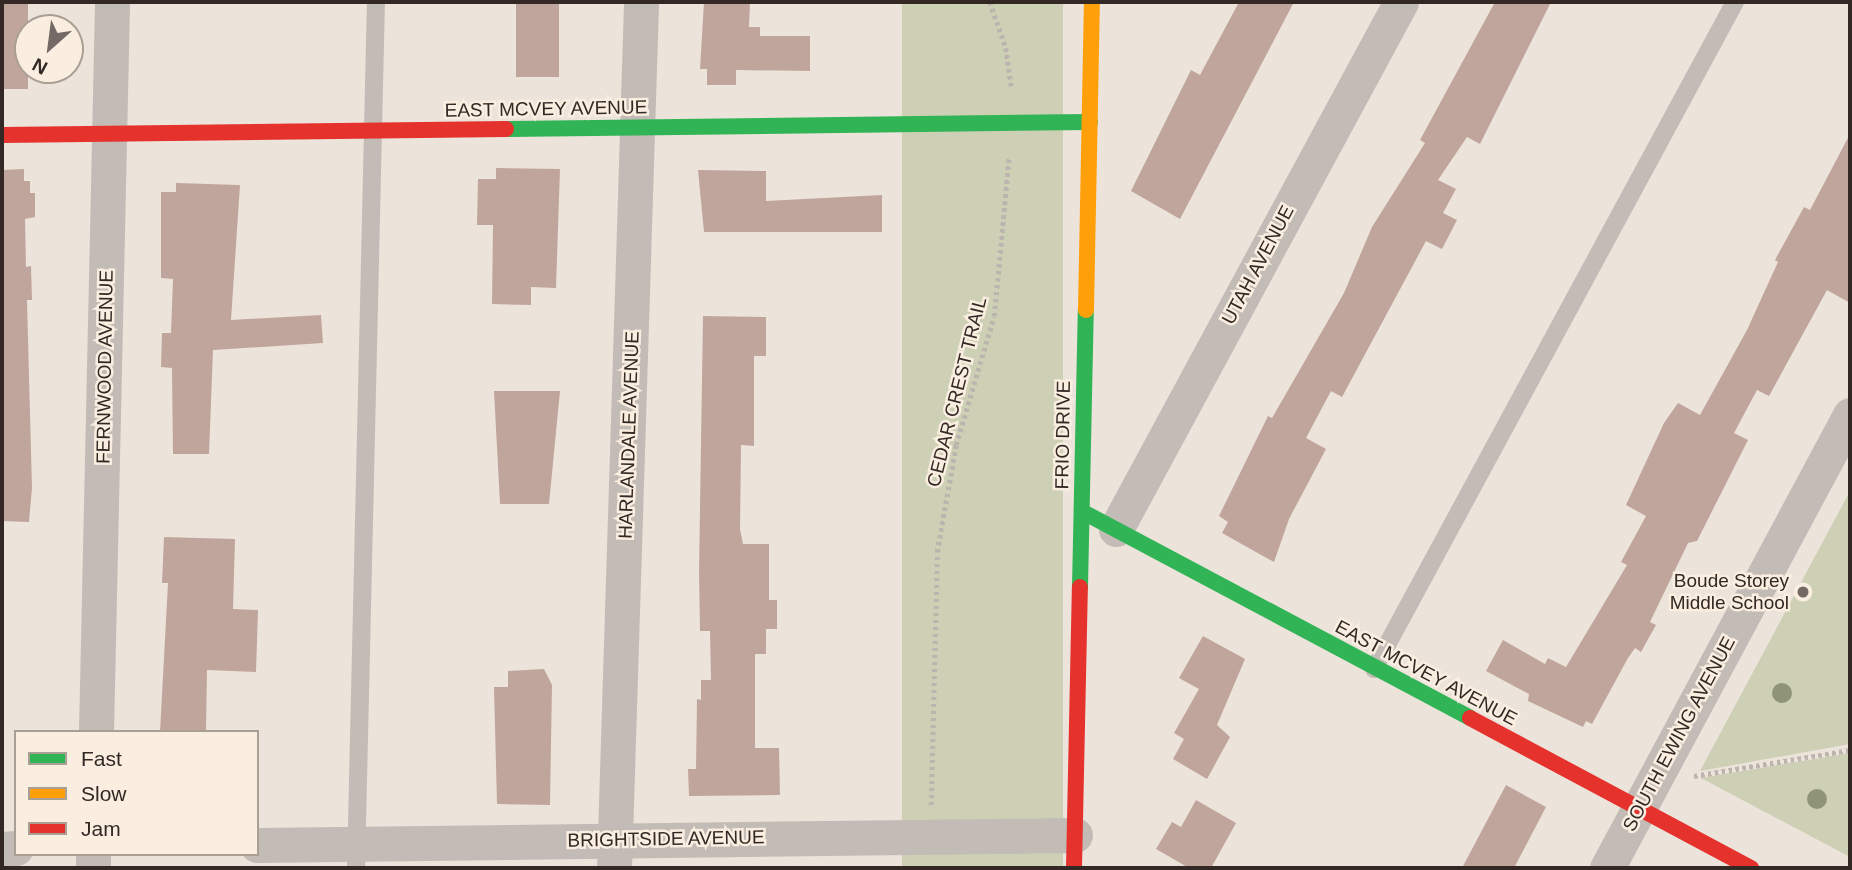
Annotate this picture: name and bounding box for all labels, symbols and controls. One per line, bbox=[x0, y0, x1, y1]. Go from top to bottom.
north arrow bbox=[14, 14, 84, 84]
text: N bbox=[29, 54, 51, 79]
street label: EAST MCVEY AVENUE bbox=[444, 96, 648, 122]
street label: UTAH AVENUE bbox=[1217, 201, 1299, 329]
street label: FERNWOOD AVENUE bbox=[92, 269, 118, 465]
street label: CEDAR CREST TRAIL bbox=[922, 294, 992, 490]
street label: HARLANDALE AVENUE bbox=[614, 330, 644, 540]
street label: FRIO DRIVE bbox=[1051, 380, 1075, 490]
place label: Boude Storey Middle School bbox=[1670, 570, 1789, 614]
marker: Boude Storey Middle School bbox=[1795, 584, 1811, 600]
street label: EAST MCVEY AVENUE bbox=[1330, 615, 1522, 731]
street label: SOUTH EWING AVENUE bbox=[1618, 632, 1740, 836]
legend bbox=[14, 730, 259, 856]
text: Fast bbox=[81, 747, 122, 770]
text: Slow bbox=[81, 782, 127, 805]
text: Jam bbox=[81, 817, 121, 840]
street label: BRIGHTSIDE AVENUE bbox=[567, 826, 765, 852]

